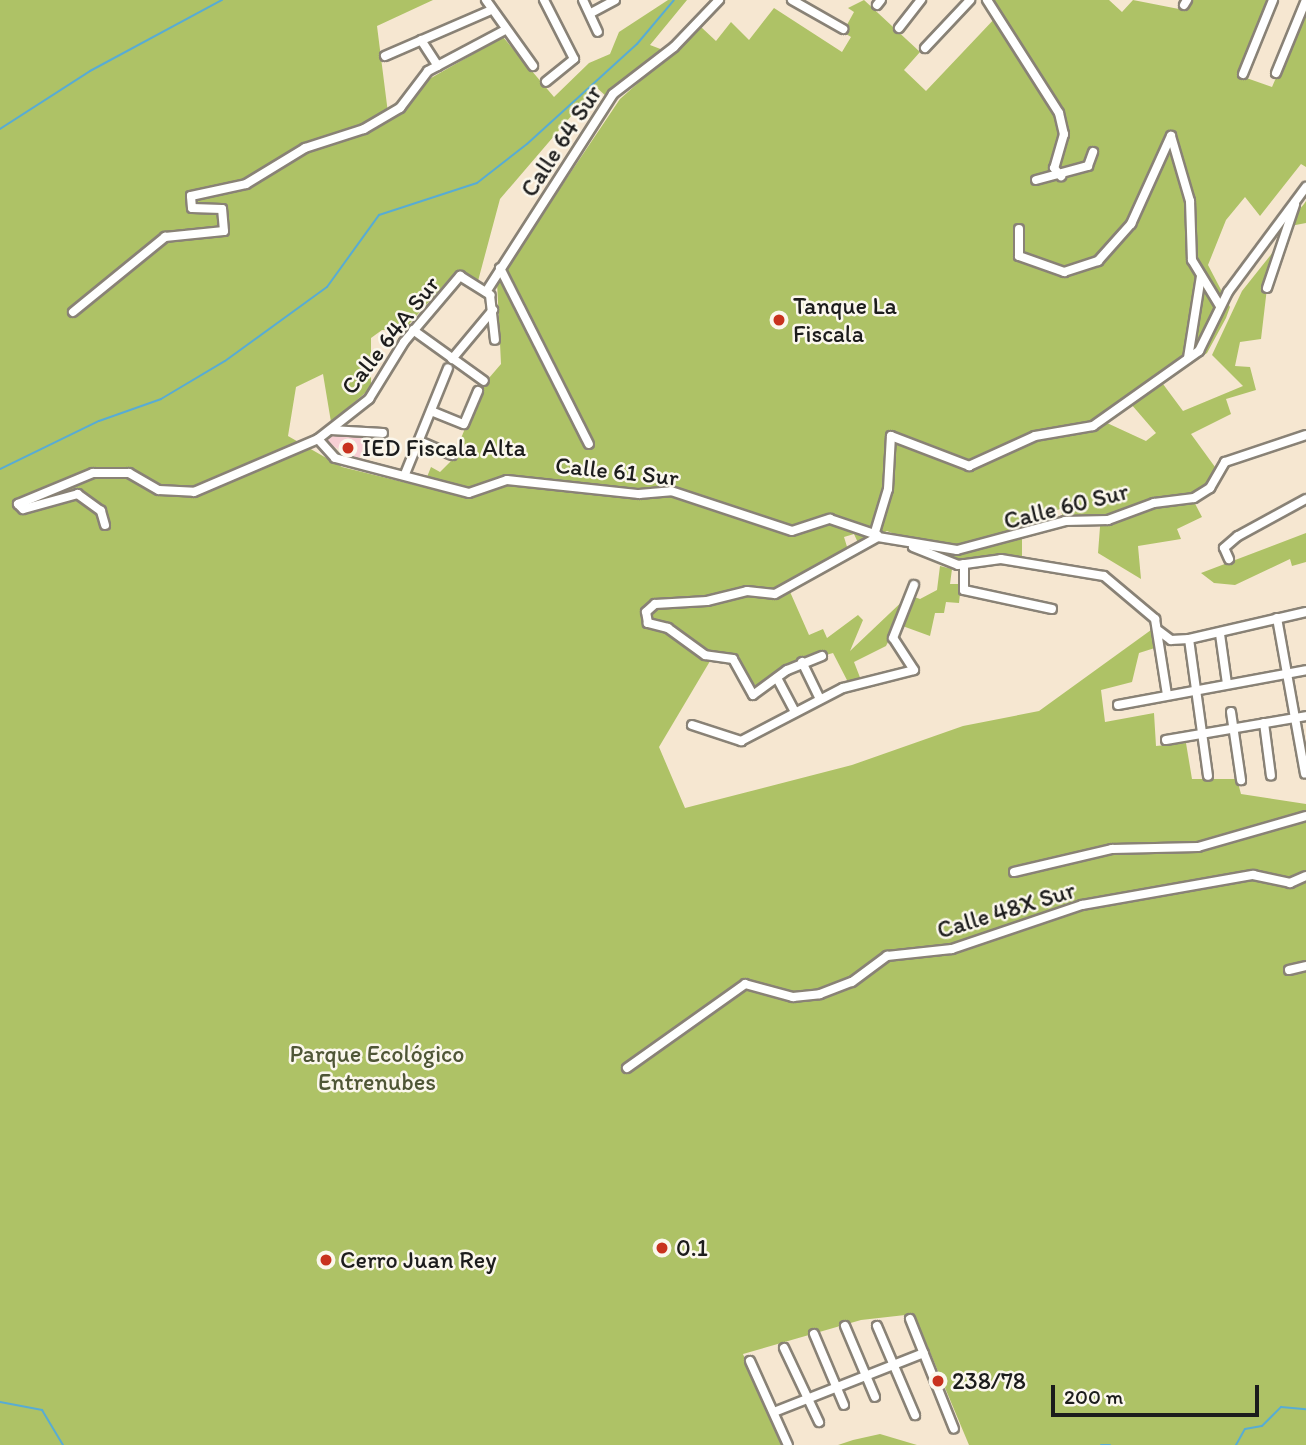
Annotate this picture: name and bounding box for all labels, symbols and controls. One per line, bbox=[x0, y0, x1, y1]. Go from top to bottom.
street label: Calle 64 Sur bbox=[514, 80, 608, 202]
street label: Calle 64A Sur bbox=[335, 270, 445, 400]
place label: Tanque La Fiscala bbox=[793, 292, 897, 348]
marker: Tanque La Fiscala bbox=[771, 312, 787, 328]
place label: IED Fiscala Alta bbox=[362, 434, 526, 462]
marker: IED Fiscala Alta bbox=[340, 440, 356, 456]
street label: Calle 61 Sur bbox=[554, 450, 680, 492]
street label: Calle 60 Sur bbox=[1001, 477, 1131, 535]
street label: Calle 48X Sur bbox=[933, 875, 1079, 945]
park label: Parque Ecológico Entrenubes bbox=[289, 1040, 465, 1096]
place label: 0.1 bbox=[676, 1234, 708, 1262]
marker: 0.1 bbox=[654, 1240, 670, 1256]
place label: Cerro Juan Rey bbox=[340, 1246, 496, 1274]
marker: Cerro Juan Rey bbox=[318, 1252, 334, 1268]
place label: 238/78 bbox=[952, 1367, 1026, 1395]
scale bar bbox=[1054, 1372, 1262, 1416]
marker: 238/78 bbox=[930, 1373, 946, 1389]
text: 200 m bbox=[1064, 1384, 1123, 1409]

